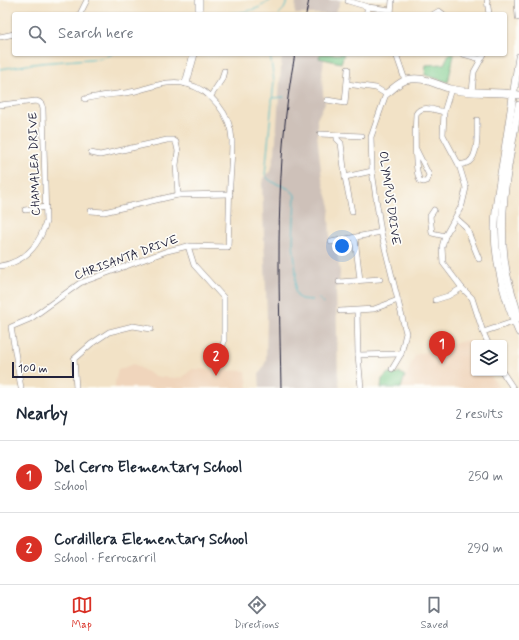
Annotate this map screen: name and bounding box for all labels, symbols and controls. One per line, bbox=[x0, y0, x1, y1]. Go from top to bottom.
search box bbox=[12, 12, 507, 56]
icon: search bbox=[26, 23, 48, 45]
text: Search here bbox=[58, 24, 134, 44]
street label: CHAMALEA DRIVE bbox=[25, 112, 45, 216]
street label: OLYMPUS DRIVE bbox=[375, 150, 404, 246]
street label: CHRISANTA DRIVE bbox=[72, 232, 181, 284]
your location bbox=[332, 236, 352, 256]
pin: 1 bbox=[429, 331, 455, 364]
map controls bbox=[471, 340, 507, 376]
button: layers bbox=[471, 340, 507, 376]
pin: 2 bbox=[203, 343, 229, 376]
scale bar bbox=[12, 360, 74, 379]
text: 100 m bbox=[18, 362, 48, 376]
text: Nearby bbox=[16, 403, 68, 425]
text: 2 results bbox=[456, 406, 503, 423]
text: Del Cerro Elementary School bbox=[54, 458, 242, 478]
text: 1 bbox=[26, 468, 32, 485]
text: 250 m bbox=[468, 468, 503, 485]
text: School bbox=[54, 478, 88, 495]
text: Cordillera Elementary School bbox=[54, 530, 248, 550]
text: 2 bbox=[26, 540, 32, 557]
text: 290 m bbox=[467, 540, 503, 557]
text: School · Ferrocarril bbox=[54, 550, 156, 567]
tab: Map bbox=[71, 594, 93, 632]
tab: Directions bbox=[234, 594, 279, 632]
tab: Saved bbox=[421, 594, 448, 632]

